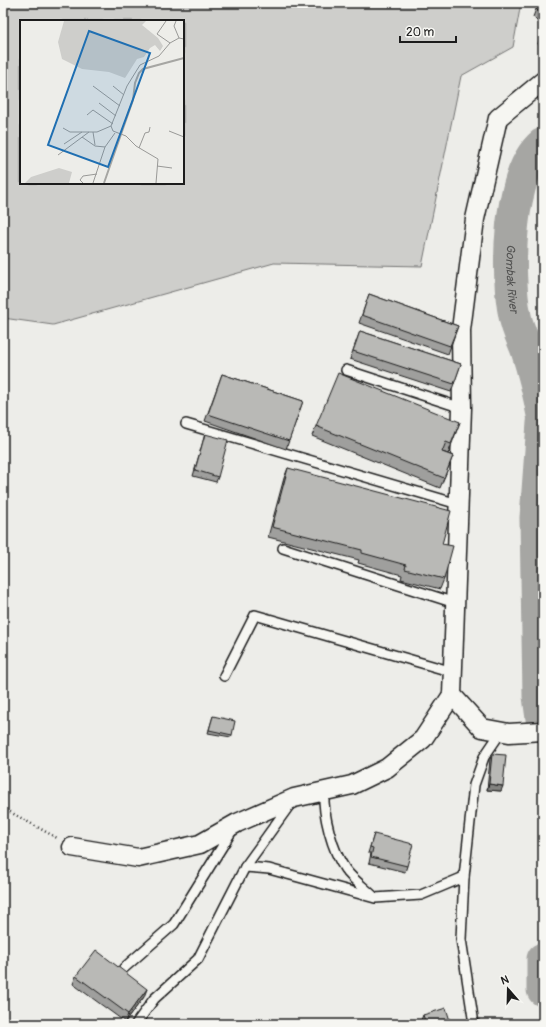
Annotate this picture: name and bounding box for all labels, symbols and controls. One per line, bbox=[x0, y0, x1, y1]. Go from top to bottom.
scale bar bbox=[400, 18, 456, 44]
inset map bbox=[20, 20, 184, 184]
text: 20 m bbox=[406, 25, 435, 40]
water label: Gombak River bbox=[502, 244, 522, 316]
north arrow bbox=[488, 969, 528, 1009]
text: N bbox=[499, 973, 511, 987]

